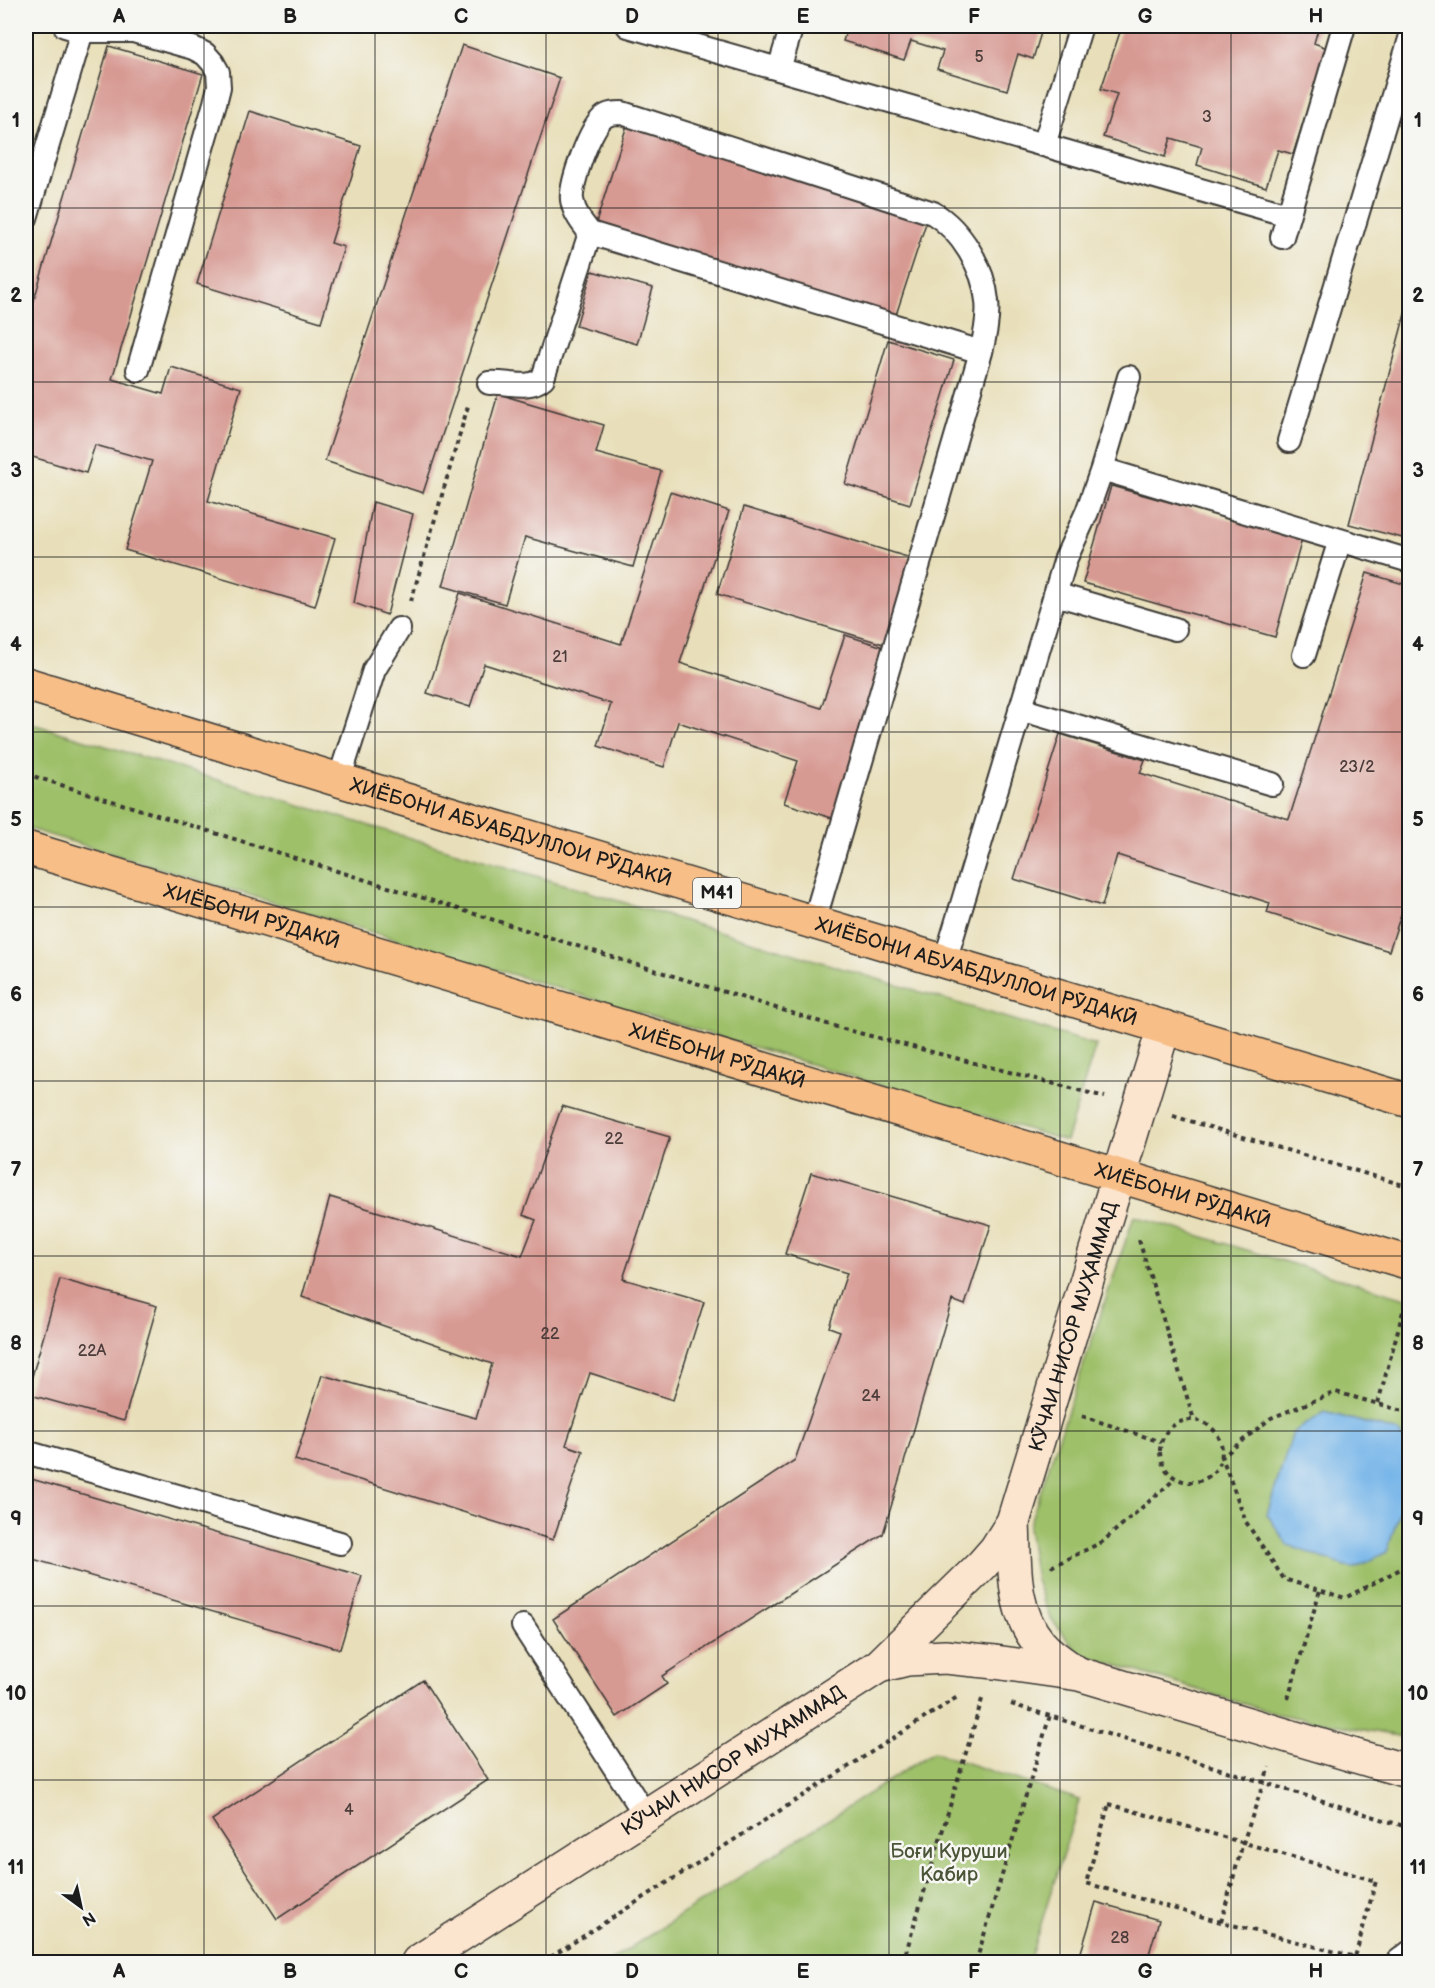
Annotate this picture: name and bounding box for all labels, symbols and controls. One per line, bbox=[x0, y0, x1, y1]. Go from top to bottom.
text: A bbox=[112, 5, 126, 29]
text: B bbox=[283, 5, 297, 29]
text: C bbox=[454, 5, 468, 29]
text: D bbox=[625, 5, 639, 29]
text: E bbox=[797, 5, 810, 29]
text: F bbox=[968, 5, 980, 29]
text: G bbox=[1138, 5, 1153, 29]
text: H bbox=[1309, 5, 1323, 29]
house number: 5 bbox=[974, 48, 984, 67]
house number: 3 bbox=[1202, 108, 1212, 127]
text: 1 bbox=[12, 109, 20, 133]
text: 1 bbox=[1414, 109, 1422, 133]
text: 2 bbox=[10, 284, 22, 308]
text: 2 bbox=[1412, 284, 1424, 308]
text: 3 bbox=[10, 459, 22, 483]
text: 3 bbox=[1412, 459, 1424, 483]
text: 4 bbox=[10, 633, 22, 657]
text: 4 bbox=[1412, 633, 1424, 657]
house number: 21 bbox=[552, 648, 568, 667]
house number: 23/2 bbox=[1339, 758, 1375, 777]
street label: ХИЁБОНИ АБУАБДУЛЛОИ РӮДАКӢ bbox=[347, 773, 675, 892]
text: 5 bbox=[10, 808, 22, 832]
text: 5 bbox=[1412, 808, 1424, 832]
road number: M41 bbox=[693, 878, 741, 908]
street label: ХИЁБОНИ РӮДАКӢ bbox=[161, 879, 343, 954]
street label: ХИЁБОНИ АБУАБДУЛЛОИ РӮДАКӢ bbox=[812, 912, 1140, 1032]
text: 6 bbox=[10, 983, 22, 1007]
text: 6 bbox=[1412, 983, 1424, 1007]
street label: ХИЁБОНИ РӮДАКӢ bbox=[626, 1019, 808, 1094]
house number: 22 bbox=[605, 1130, 624, 1149]
text: 7 bbox=[10, 1158, 22, 1182]
street label: ХИЁБОНИ РӮДАКӢ bbox=[1092, 1158, 1274, 1234]
text: 7 bbox=[1412, 1158, 1424, 1182]
street label: КӮЧАИ НИСОР МУҲАММАД bbox=[1024, 1198, 1123, 1455]
house number: 22 bbox=[541, 1325, 560, 1344]
text: 8 bbox=[10, 1332, 22, 1356]
text: 8 bbox=[1412, 1332, 1424, 1356]
house number: 22А bbox=[78, 1342, 107, 1361]
house number: 24 bbox=[862, 1387, 881, 1406]
text: 9 bbox=[10, 1507, 22, 1531]
text: 9 bbox=[1412, 1507, 1424, 1531]
street label: КӮЧАИ НИСОР МУҲАММАД bbox=[617, 1680, 849, 1841]
text: 10 bbox=[6, 1682, 26, 1706]
text: 10 bbox=[1408, 1682, 1428, 1706]
house number: 4 bbox=[344, 1801, 354, 1820]
park label: Боғи Куруши Кабир bbox=[890, 1840, 1008, 1887]
text: 11 bbox=[8, 1856, 24, 1880]
text: 11 bbox=[1410, 1856, 1426, 1880]
north arrow bbox=[51, 1877, 111, 1937]
text: N bbox=[78, 1907, 99, 1930]
house number: 28 bbox=[1111, 1929, 1129, 1948]
text: A bbox=[112, 1960, 126, 1984]
text: B bbox=[283, 1960, 297, 1984]
text: C bbox=[454, 1960, 468, 1984]
text: D bbox=[625, 1960, 639, 1984]
text: E bbox=[797, 1960, 810, 1984]
text: F bbox=[968, 1960, 980, 1984]
text: G bbox=[1138, 1960, 1153, 1984]
text: H bbox=[1309, 1960, 1323, 1984]

